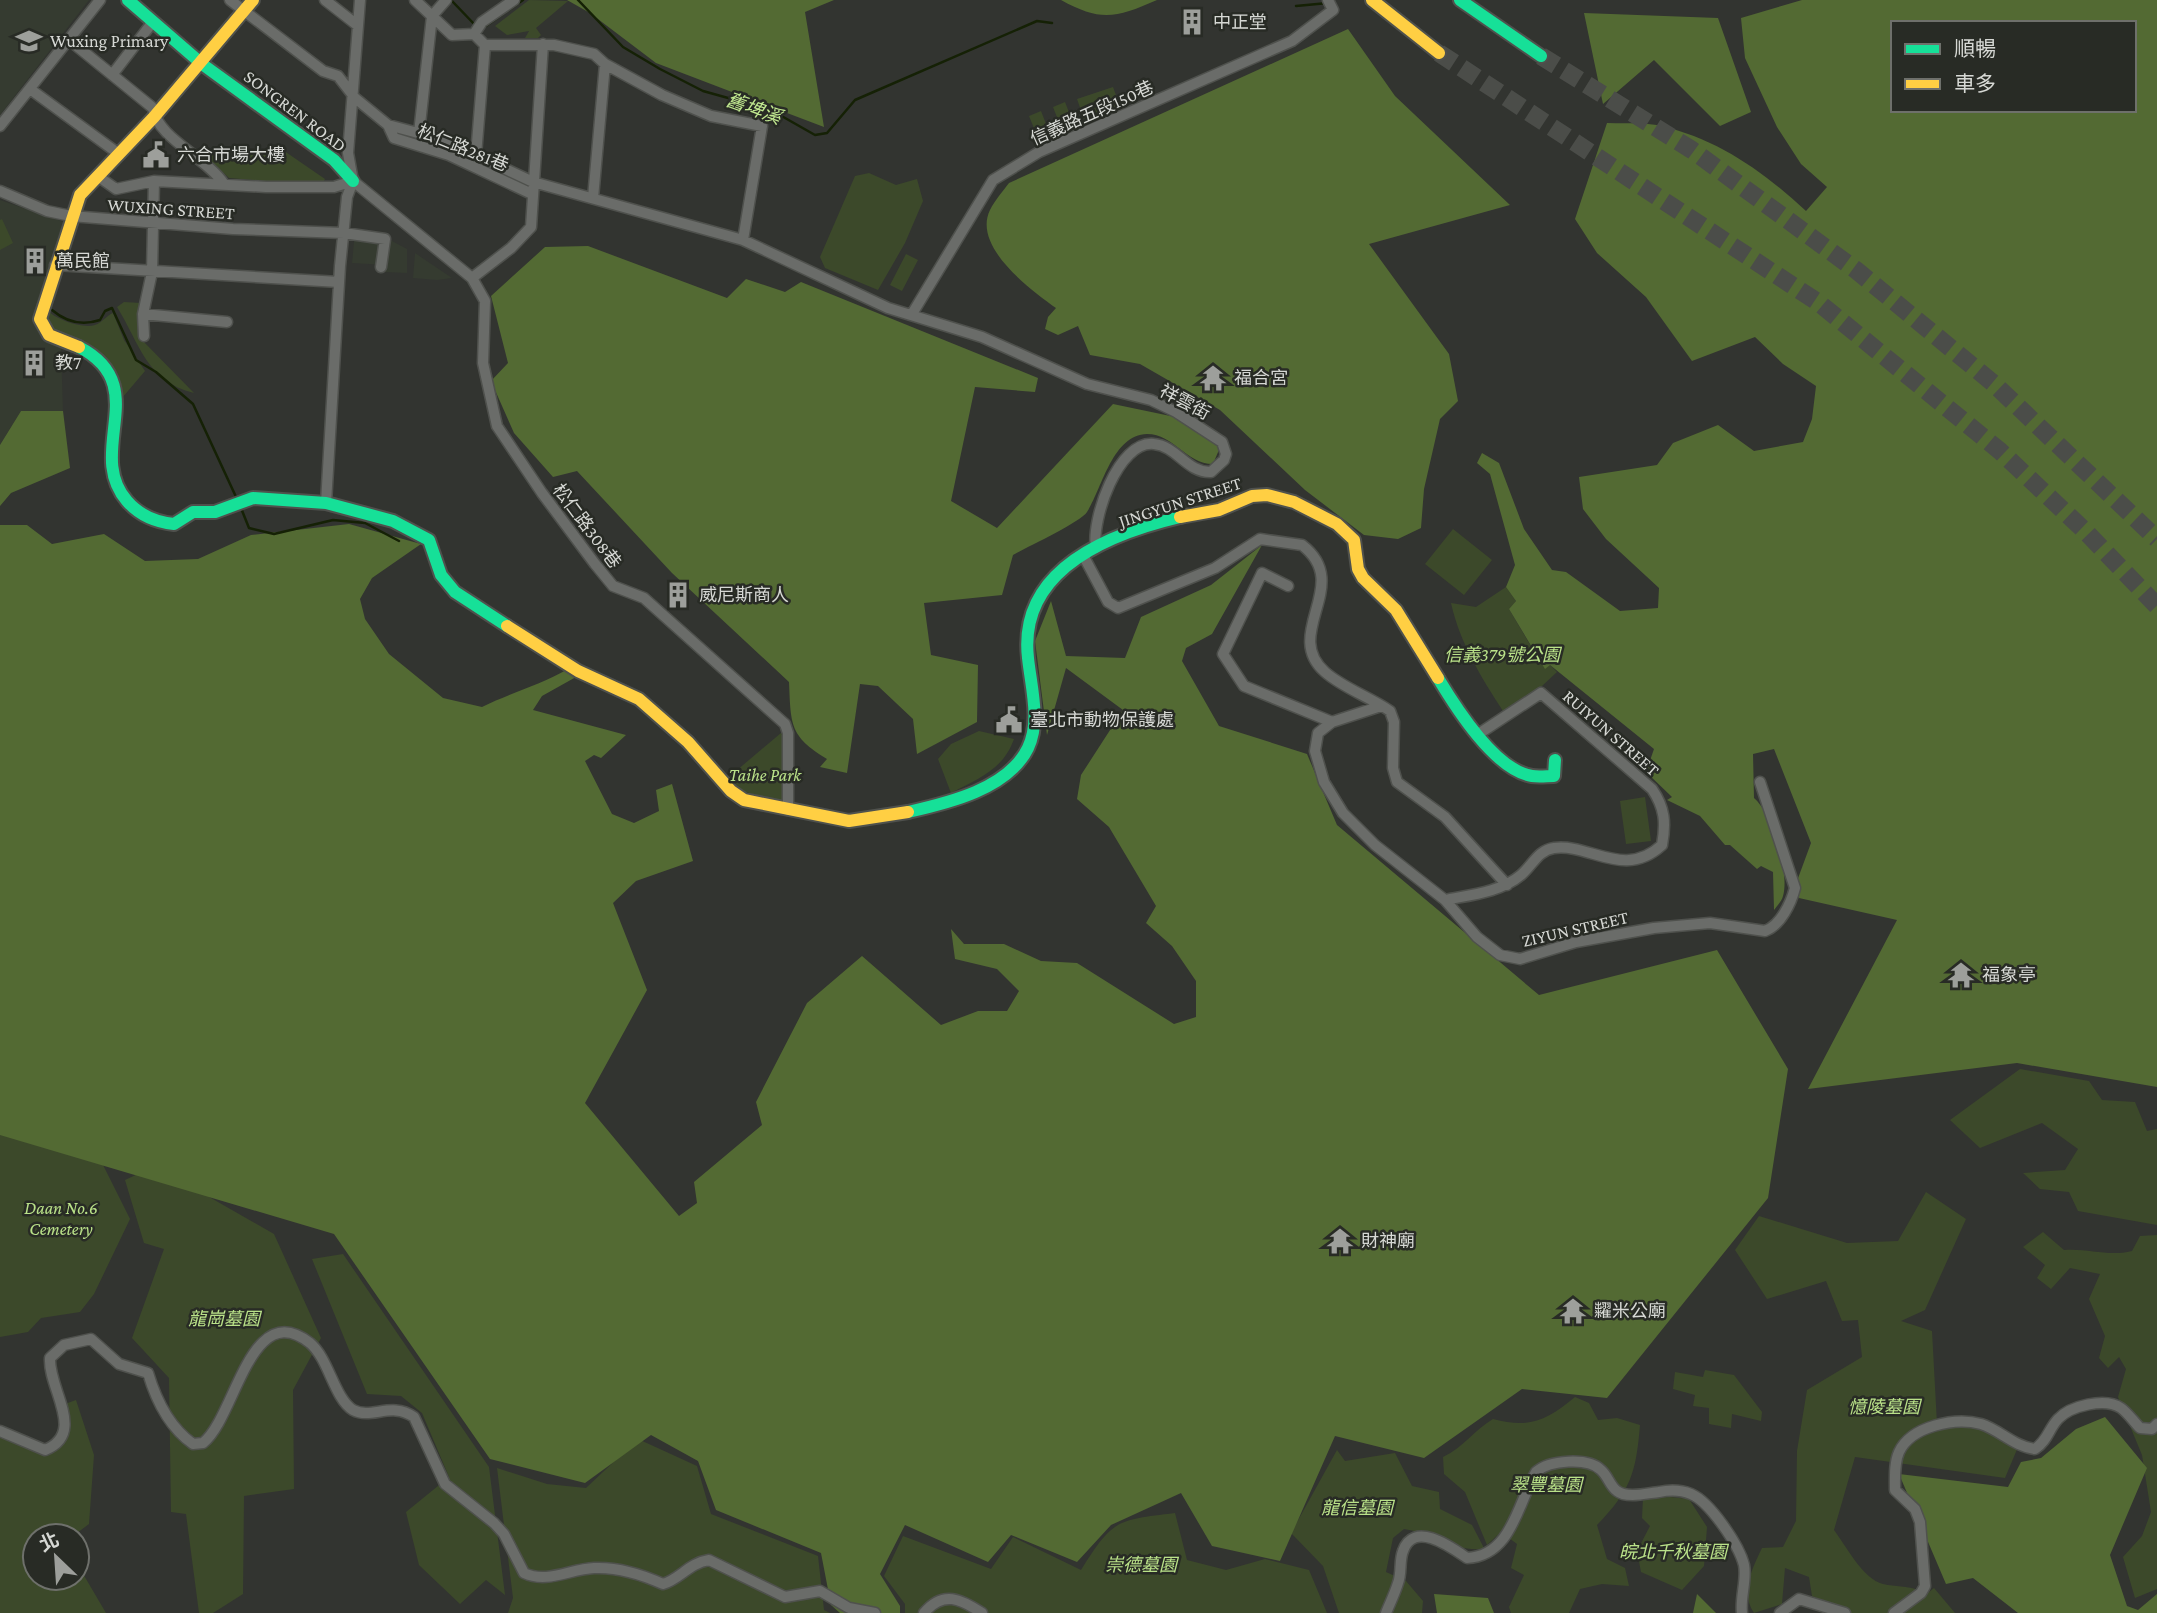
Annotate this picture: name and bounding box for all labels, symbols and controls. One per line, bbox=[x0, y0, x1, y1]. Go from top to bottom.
building icon: 中正堂 bbox=[1177, 7, 1207, 37]
place label: 中正堂 bbox=[1213, 12, 1267, 32]
legend bbox=[1891, 21, 2136, 112]
school or university icon: Wuxing Primary bbox=[14, 26, 44, 56]
place label: Wuxing Primary bbox=[50, 31, 169, 51]
text: 順暢 bbox=[1954, 37, 1996, 61]
street label: SONGREN ROAD bbox=[240, 66, 350, 156]
text: 車多 bbox=[1954, 72, 1996, 96]
street label: 信義路五段150巷 bbox=[1027, 77, 1157, 149]
water label: 舊埤溪 bbox=[723, 89, 787, 129]
street label: 松仁路281巷 bbox=[415, 121, 511, 175]
public building icon: 六合市場大樓 bbox=[141, 140, 171, 170]
place label: 六合市場大樓 bbox=[177, 145, 285, 165]
street label: WUXING STREET bbox=[107, 195, 236, 223]
building icon: 萬民館 bbox=[20, 246, 50, 276]
place label: 萬民館 bbox=[56, 251, 110, 271]
building icon: 教7 bbox=[19, 348, 49, 378]
place label: 教7 bbox=[55, 353, 81, 373]
temple icon: 福合宮 bbox=[1198, 363, 1228, 393]
place label: 福合宮 bbox=[1234, 368, 1288, 388]
street label: 祥雲街 bbox=[1156, 380, 1214, 424]
street label: JINGYUN STREET bbox=[1114, 473, 1244, 532]
street label: 松仁路308巷 bbox=[549, 480, 625, 572]
building icon: 威尼斯商人 bbox=[663, 580, 693, 610]
place label: 威尼斯商人 bbox=[699, 585, 789, 605]
park label: 信義379號公園 bbox=[1444, 645, 1563, 665]
street label: RUIYUN STREET bbox=[1559, 686, 1663, 780]
public building icon: 臺北市動物保護處 bbox=[994, 705, 1024, 735]
place label: 臺北市動物保護處 bbox=[1030, 710, 1174, 730]
park label: Taihe Park bbox=[729, 765, 802, 785]
street label: ZIYUN STREET bbox=[1520, 907, 1630, 951]
temple icon: 福象亭 bbox=[1946, 960, 1976, 990]
place label: 福象亭 bbox=[1982, 965, 2036, 985]
park label: Daan No.6 Cemetery bbox=[24, 1198, 98, 1239]
temple icon: 財神廟 bbox=[1325, 1226, 1355, 1256]
place label: 財神廟 bbox=[1361, 1231, 1415, 1251]
temple icon: 糶米公廟 bbox=[1558, 1296, 1588, 1326]
place label: 糶米公廟 bbox=[1594, 1301, 1666, 1321]
park label: 龍崗墓園 bbox=[188, 1309, 263, 1329]
park label: 憶陵墓園 bbox=[1848, 1397, 1923, 1417]
park label: 翠豐墓園 bbox=[1510, 1475, 1585, 1495]
park label: 龍信墓園 bbox=[1321, 1498, 1396, 1518]
north arrow bbox=[21, 1522, 91, 1592]
text: 北 bbox=[36, 1529, 62, 1556]
park label: 皖北千秋墓園 bbox=[1619, 1542, 1730, 1562]
park label: 崇德墓園 bbox=[1105, 1555, 1180, 1575]

